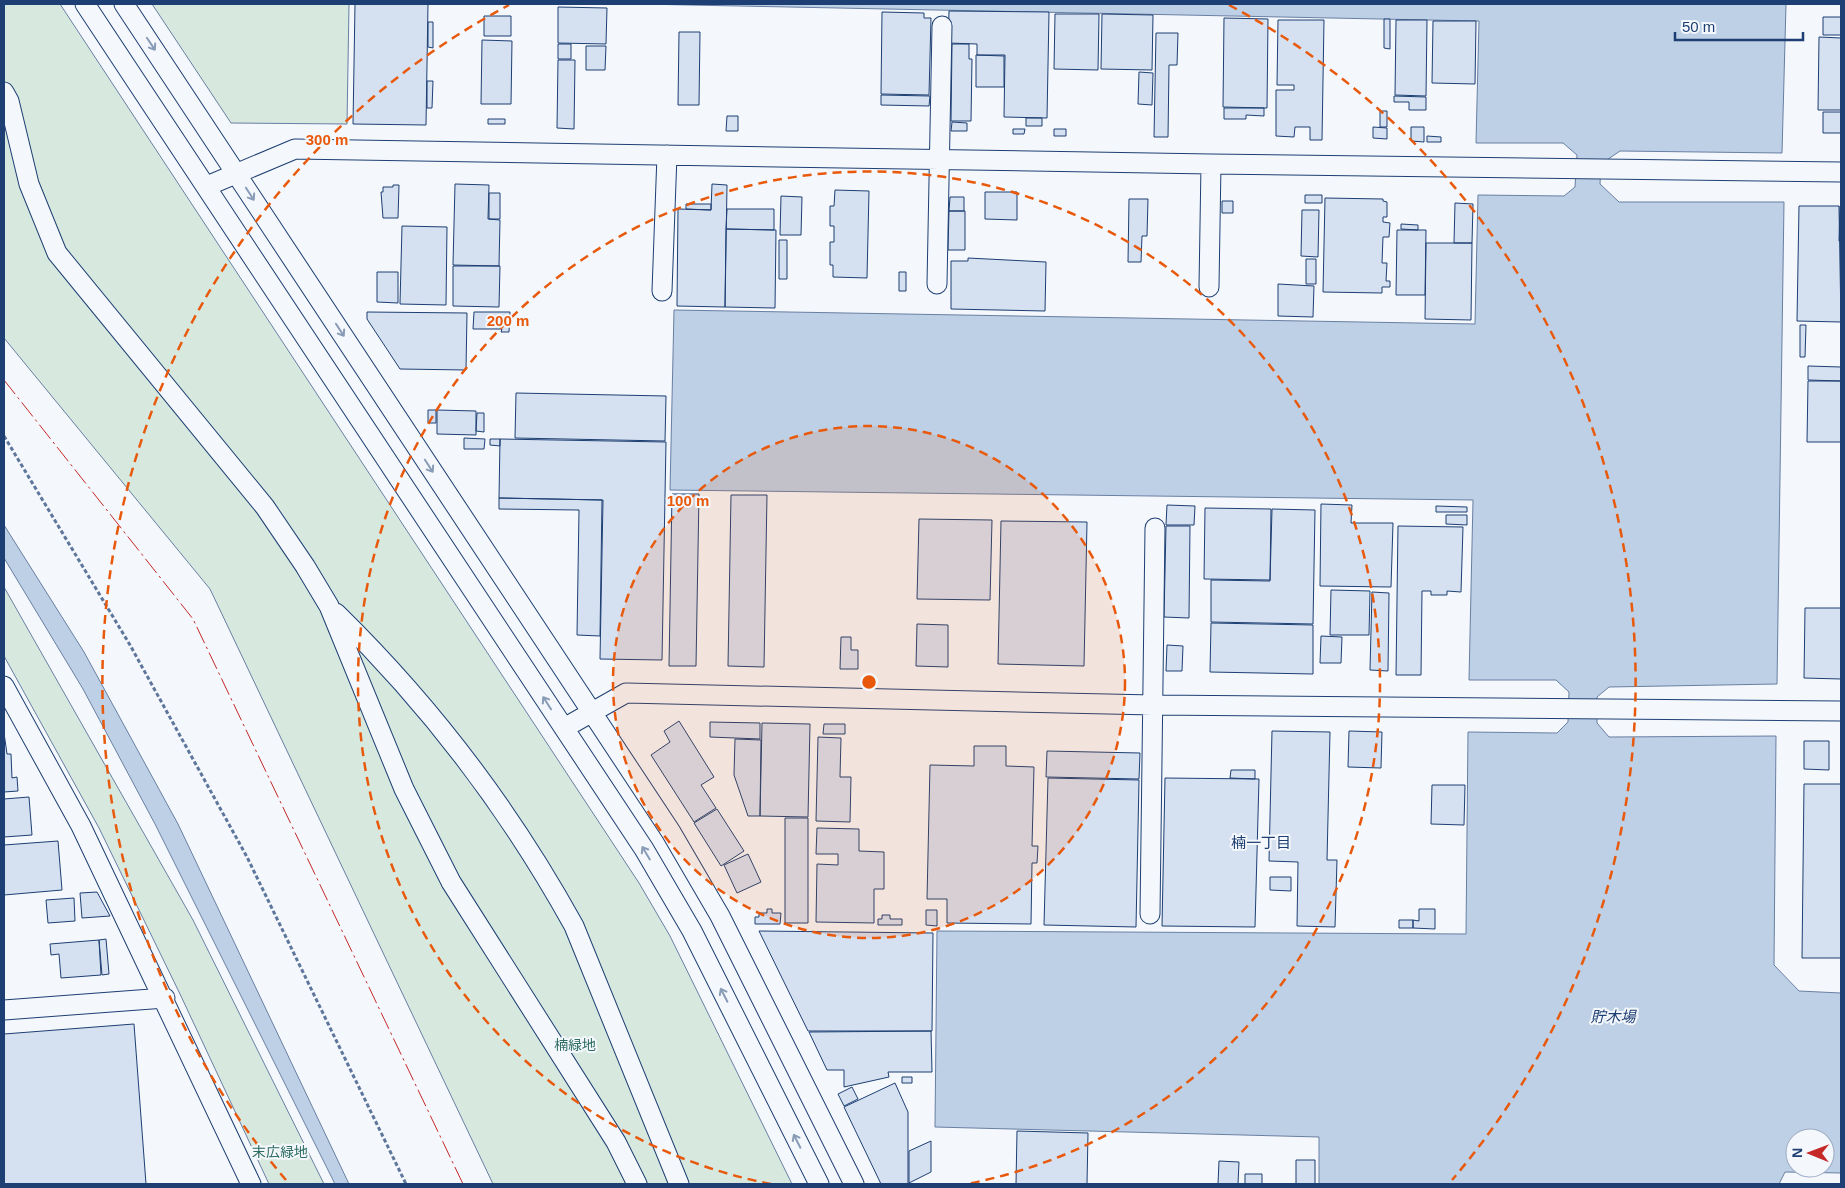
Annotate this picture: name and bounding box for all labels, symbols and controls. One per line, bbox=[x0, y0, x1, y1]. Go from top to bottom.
scale bar bbox=[1675, 10, 1802, 42]
text: 50 m bbox=[1682, 18, 1715, 35]
one-way arrow bbox=[146, 37, 156, 51]
text: 300 m bbox=[306, 131, 348, 148]
one-way arrow bbox=[245, 187, 255, 201]
text: 200 m bbox=[487, 312, 529, 329]
one-way arrow bbox=[334, 323, 345, 337]
one-way arrow bbox=[424, 458, 434, 472]
text: 100 m bbox=[667, 492, 709, 509]
centre of rings bbox=[860, 673, 878, 691]
one-way arrow bbox=[542, 696, 552, 710]
district label: 楠一丁目 bbox=[1231, 834, 1291, 851]
one-way arrow bbox=[641, 846, 651, 860]
one-way arrow bbox=[719, 988, 729, 1003]
water label: 貯木場 bbox=[1590, 1008, 1637, 1025]
park label: 楠緑地 bbox=[554, 1037, 596, 1053]
north arrow bbox=[1785, 1128, 1835, 1178]
one-way arrow bbox=[792, 1133, 802, 1148]
park label: 末広緑地 bbox=[252, 1144, 308, 1160]
text: N bbox=[1789, 1148, 1805, 1158]

